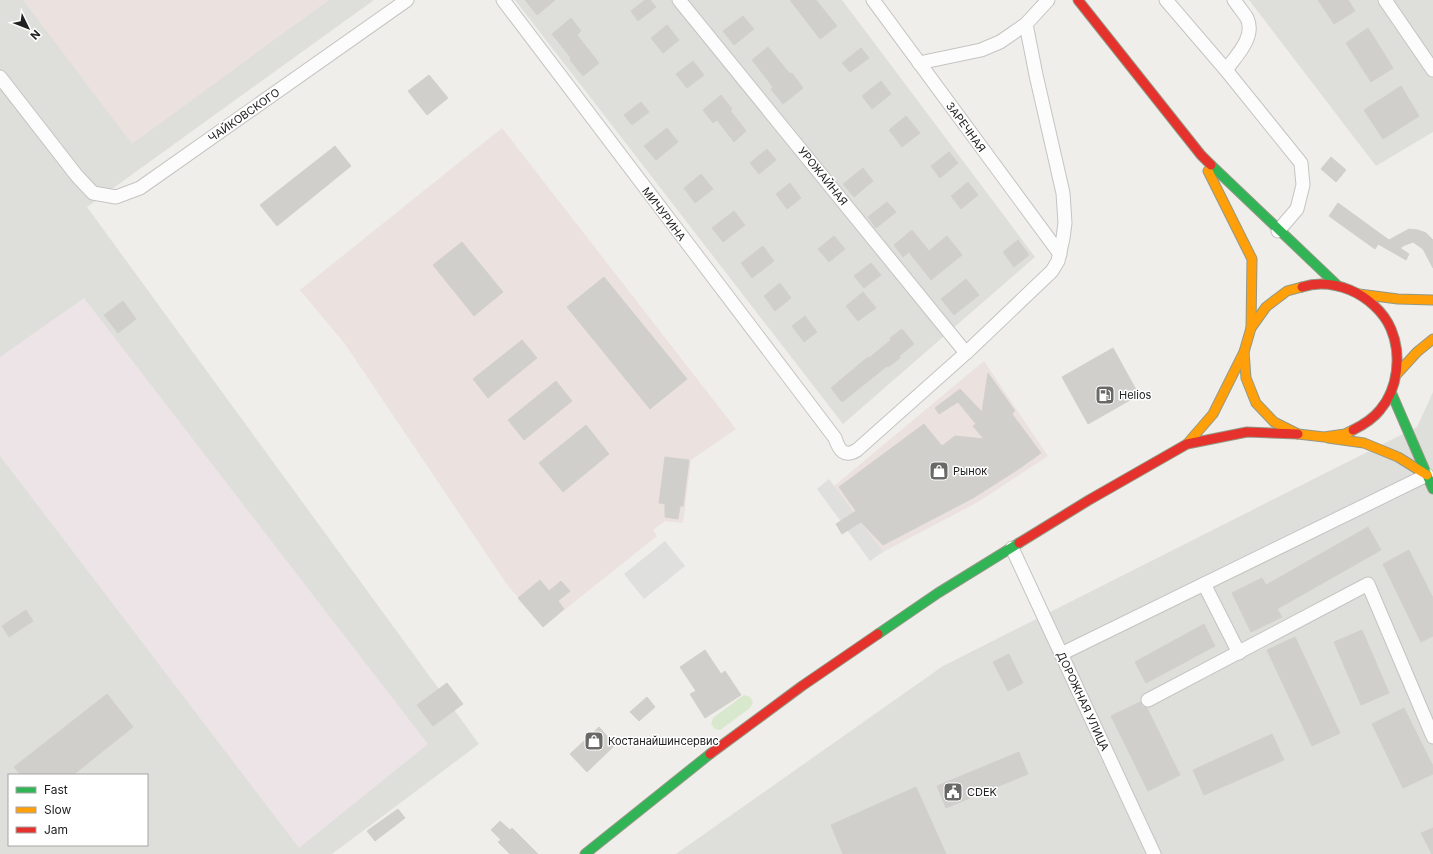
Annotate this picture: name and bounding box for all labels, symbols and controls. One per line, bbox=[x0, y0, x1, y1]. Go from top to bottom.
north arrow bbox=[8, 8, 48, 48]
text: N bbox=[27, 27, 43, 43]
street label: ЧАЙКОВСКОГО bbox=[206, 85, 282, 145]
street label: ЗАРЕЧНАЯ bbox=[943, 99, 989, 155]
street label: УРОЖАЙНАЯ bbox=[795, 144, 851, 208]
street label: МИЧУРИНА bbox=[639, 184, 689, 244]
fuel station icon: Helios bbox=[1094, 384, 1116, 406]
place label: Helios bbox=[1119, 388, 1152, 402]
shop icon: Рынок bbox=[928, 460, 950, 482]
place label: Рынок bbox=[953, 464, 987, 478]
street label: ДОРОЖНАЯ УЛИЦА bbox=[1054, 649, 1112, 753]
shop icon: Костанайшинсервис bbox=[583, 730, 605, 752]
place label: Костанайшинсервис bbox=[608, 734, 719, 748]
legend bbox=[8, 774, 148, 846]
public building icon: CDEK bbox=[942, 781, 964, 803]
text: Fast bbox=[44, 782, 68, 797]
place label: CDEK bbox=[967, 785, 998, 799]
text: Slow bbox=[44, 802, 72, 817]
text: Jam bbox=[44, 822, 68, 837]

